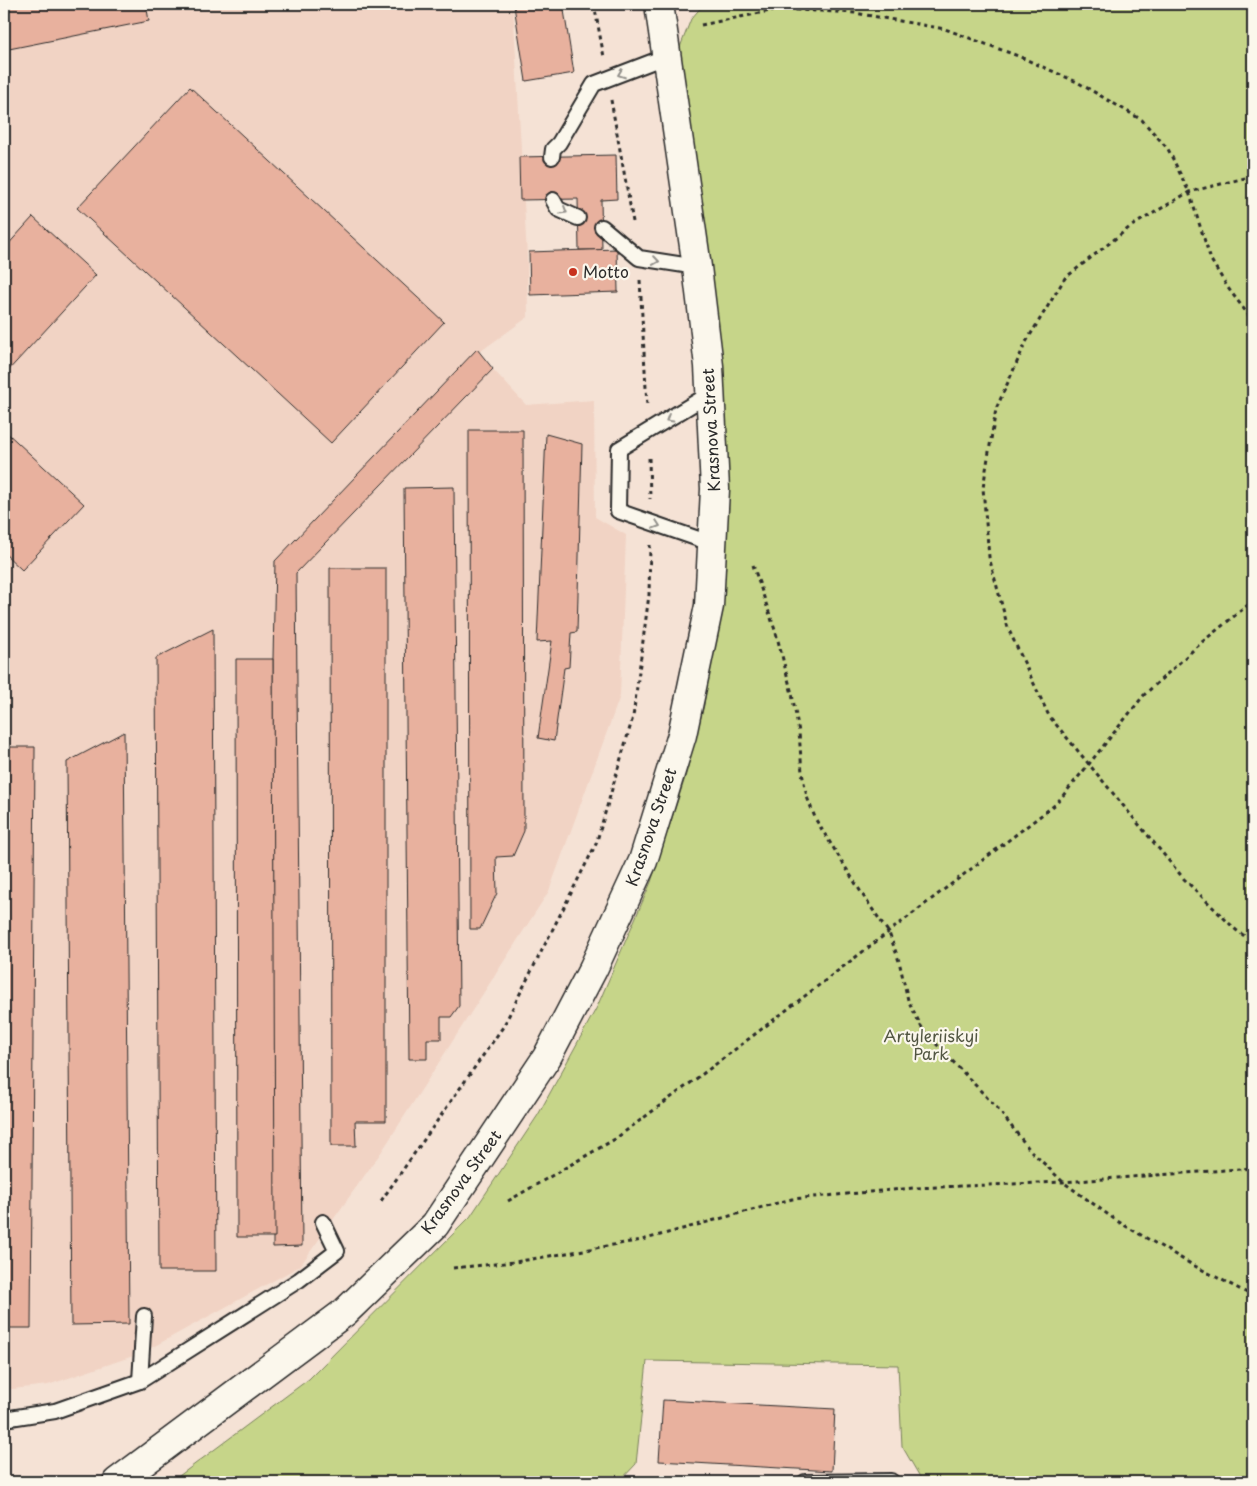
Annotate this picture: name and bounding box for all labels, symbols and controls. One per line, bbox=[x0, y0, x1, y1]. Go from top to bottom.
one-way arrow bbox=[618, 68, 626, 78]
one-way arrow bbox=[559, 204, 568, 214]
one-way arrow bbox=[652, 255, 660, 265]
place label: Motto bbox=[583, 259, 629, 283]
marker: Motto bbox=[567, 266, 579, 278]
street label: Krasnova Street bbox=[695, 367, 725, 492]
one-way arrow bbox=[666, 412, 675, 422]
one-way arrow bbox=[653, 519, 661, 529]
street label: Krasnova Street bbox=[619, 764, 682, 889]
park label: Artyleriiskyi Park bbox=[883, 1023, 979, 1065]
street label: Krasnova Street bbox=[414, 1124, 507, 1239]

